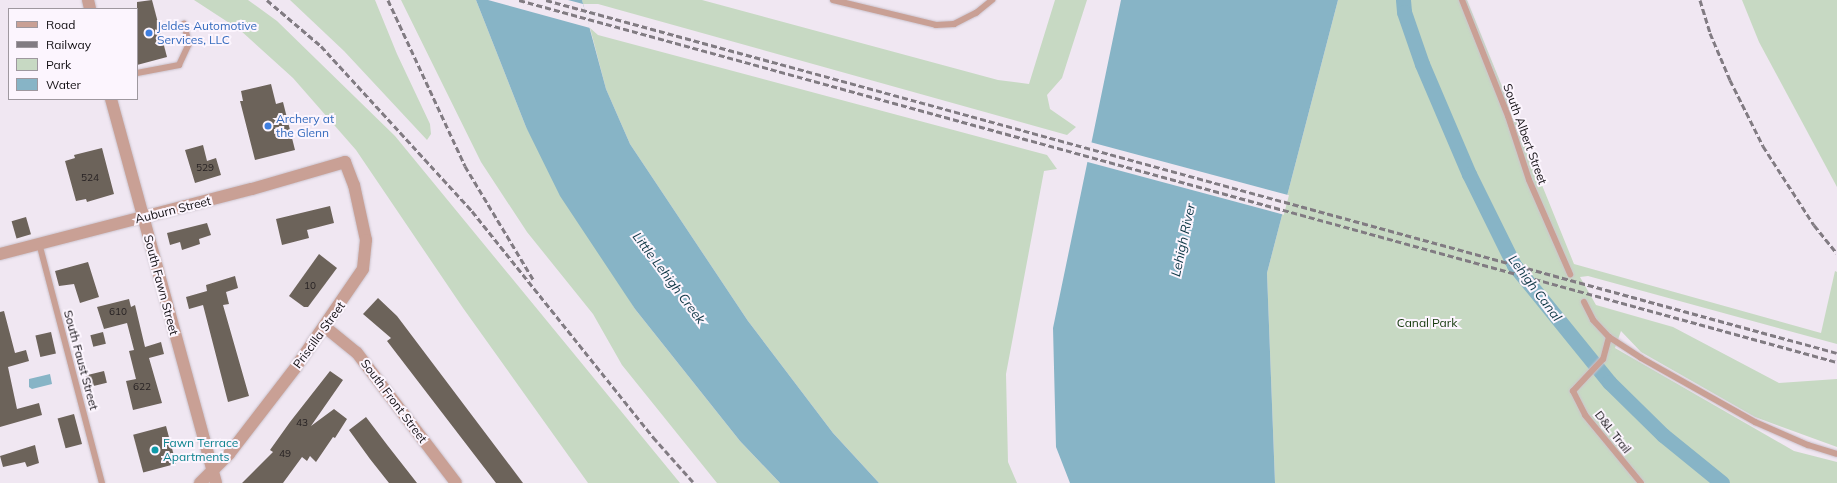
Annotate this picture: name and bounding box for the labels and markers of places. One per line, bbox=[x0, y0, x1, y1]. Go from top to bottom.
place label: Jeldes Automotive Services, LLC bbox=[157, 19, 257, 47]
marker: Jeldes Automotive Services, LLC bbox=[144, 28, 154, 38]
place label: Archery at the Glenn bbox=[276, 112, 334, 140]
marker: Archery at the Glenn bbox=[263, 121, 273, 131]
place label: Fawn Terrace Apartments bbox=[163, 436, 238, 464]
marker: Fawn Terrace Apartments bbox=[150, 445, 160, 455]

